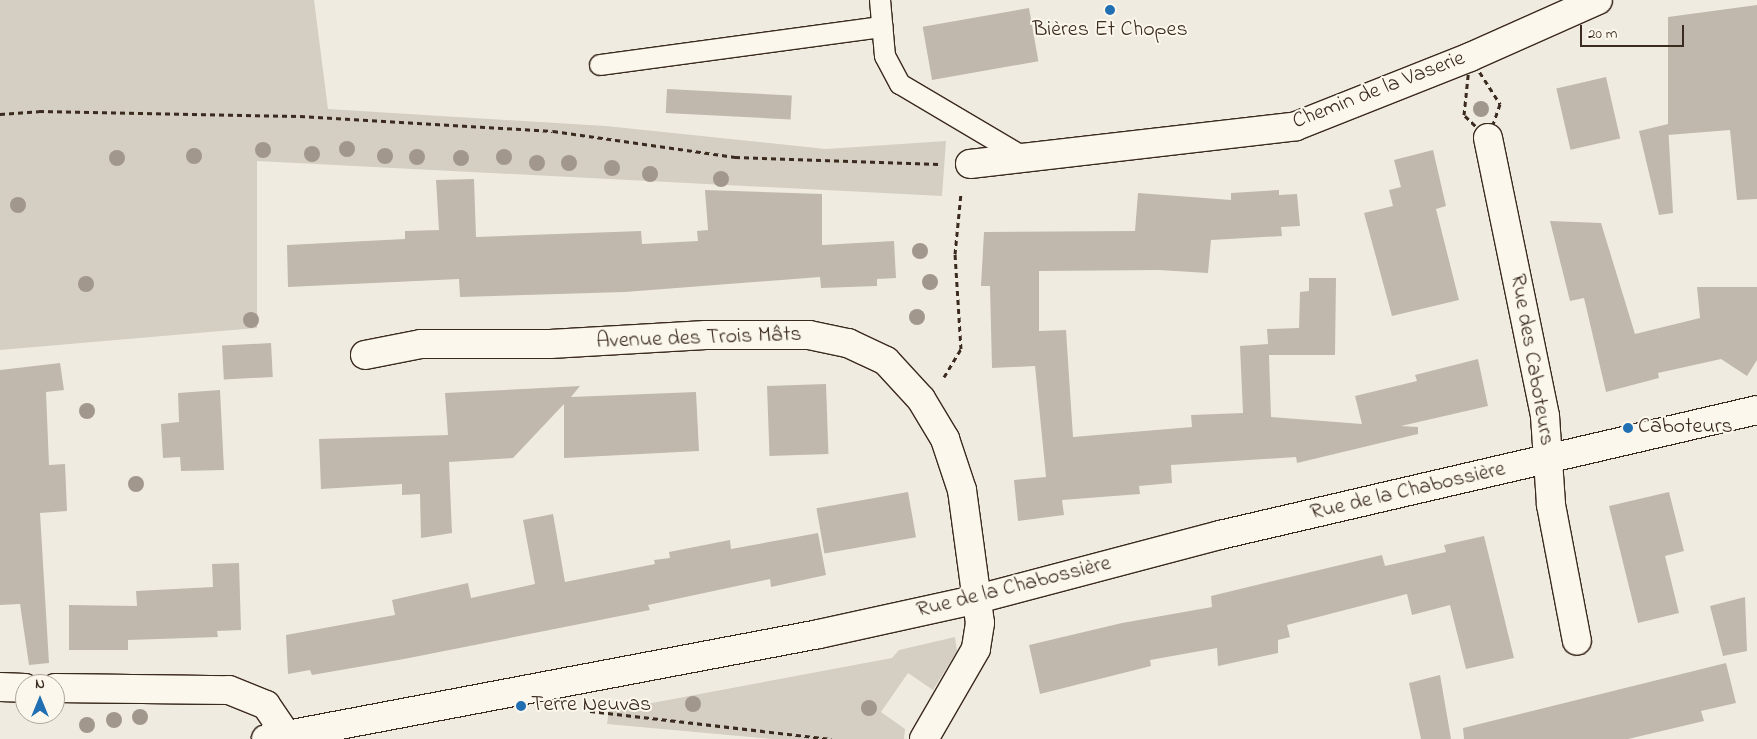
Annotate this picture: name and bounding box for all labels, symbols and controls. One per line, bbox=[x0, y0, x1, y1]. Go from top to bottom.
marker: Bières Et Chopes bbox=[1104, 4, 1116, 16]
scale bar bbox=[1582, 15, 1686, 47]
place label: Bières Et Chopes bbox=[1032, 18, 1188, 44]
text: 20 m bbox=[1588, 23, 1617, 45]
street label: Chemin de la Vaserie bbox=[1289, 46, 1469, 136]
street label: Rue des Caboteurs bbox=[1503, 272, 1559, 448]
street label: Avenue des Trois Mâts bbox=[596, 322, 802, 356]
place label: Caboteurs bbox=[1638, 415, 1733, 441]
marker: Caboteurs bbox=[1622, 422, 1634, 434]
street label: Rue de la Chabossière bbox=[1308, 457, 1508, 527]
street label: Rue de la Chabossière bbox=[914, 551, 1114, 625]
north arrow bbox=[15, 674, 65, 724]
text: N bbox=[35, 674, 45, 695]
place label: Terre Neuvas bbox=[531, 693, 651, 719]
marker: Terre Neuvas bbox=[515, 700, 527, 712]

